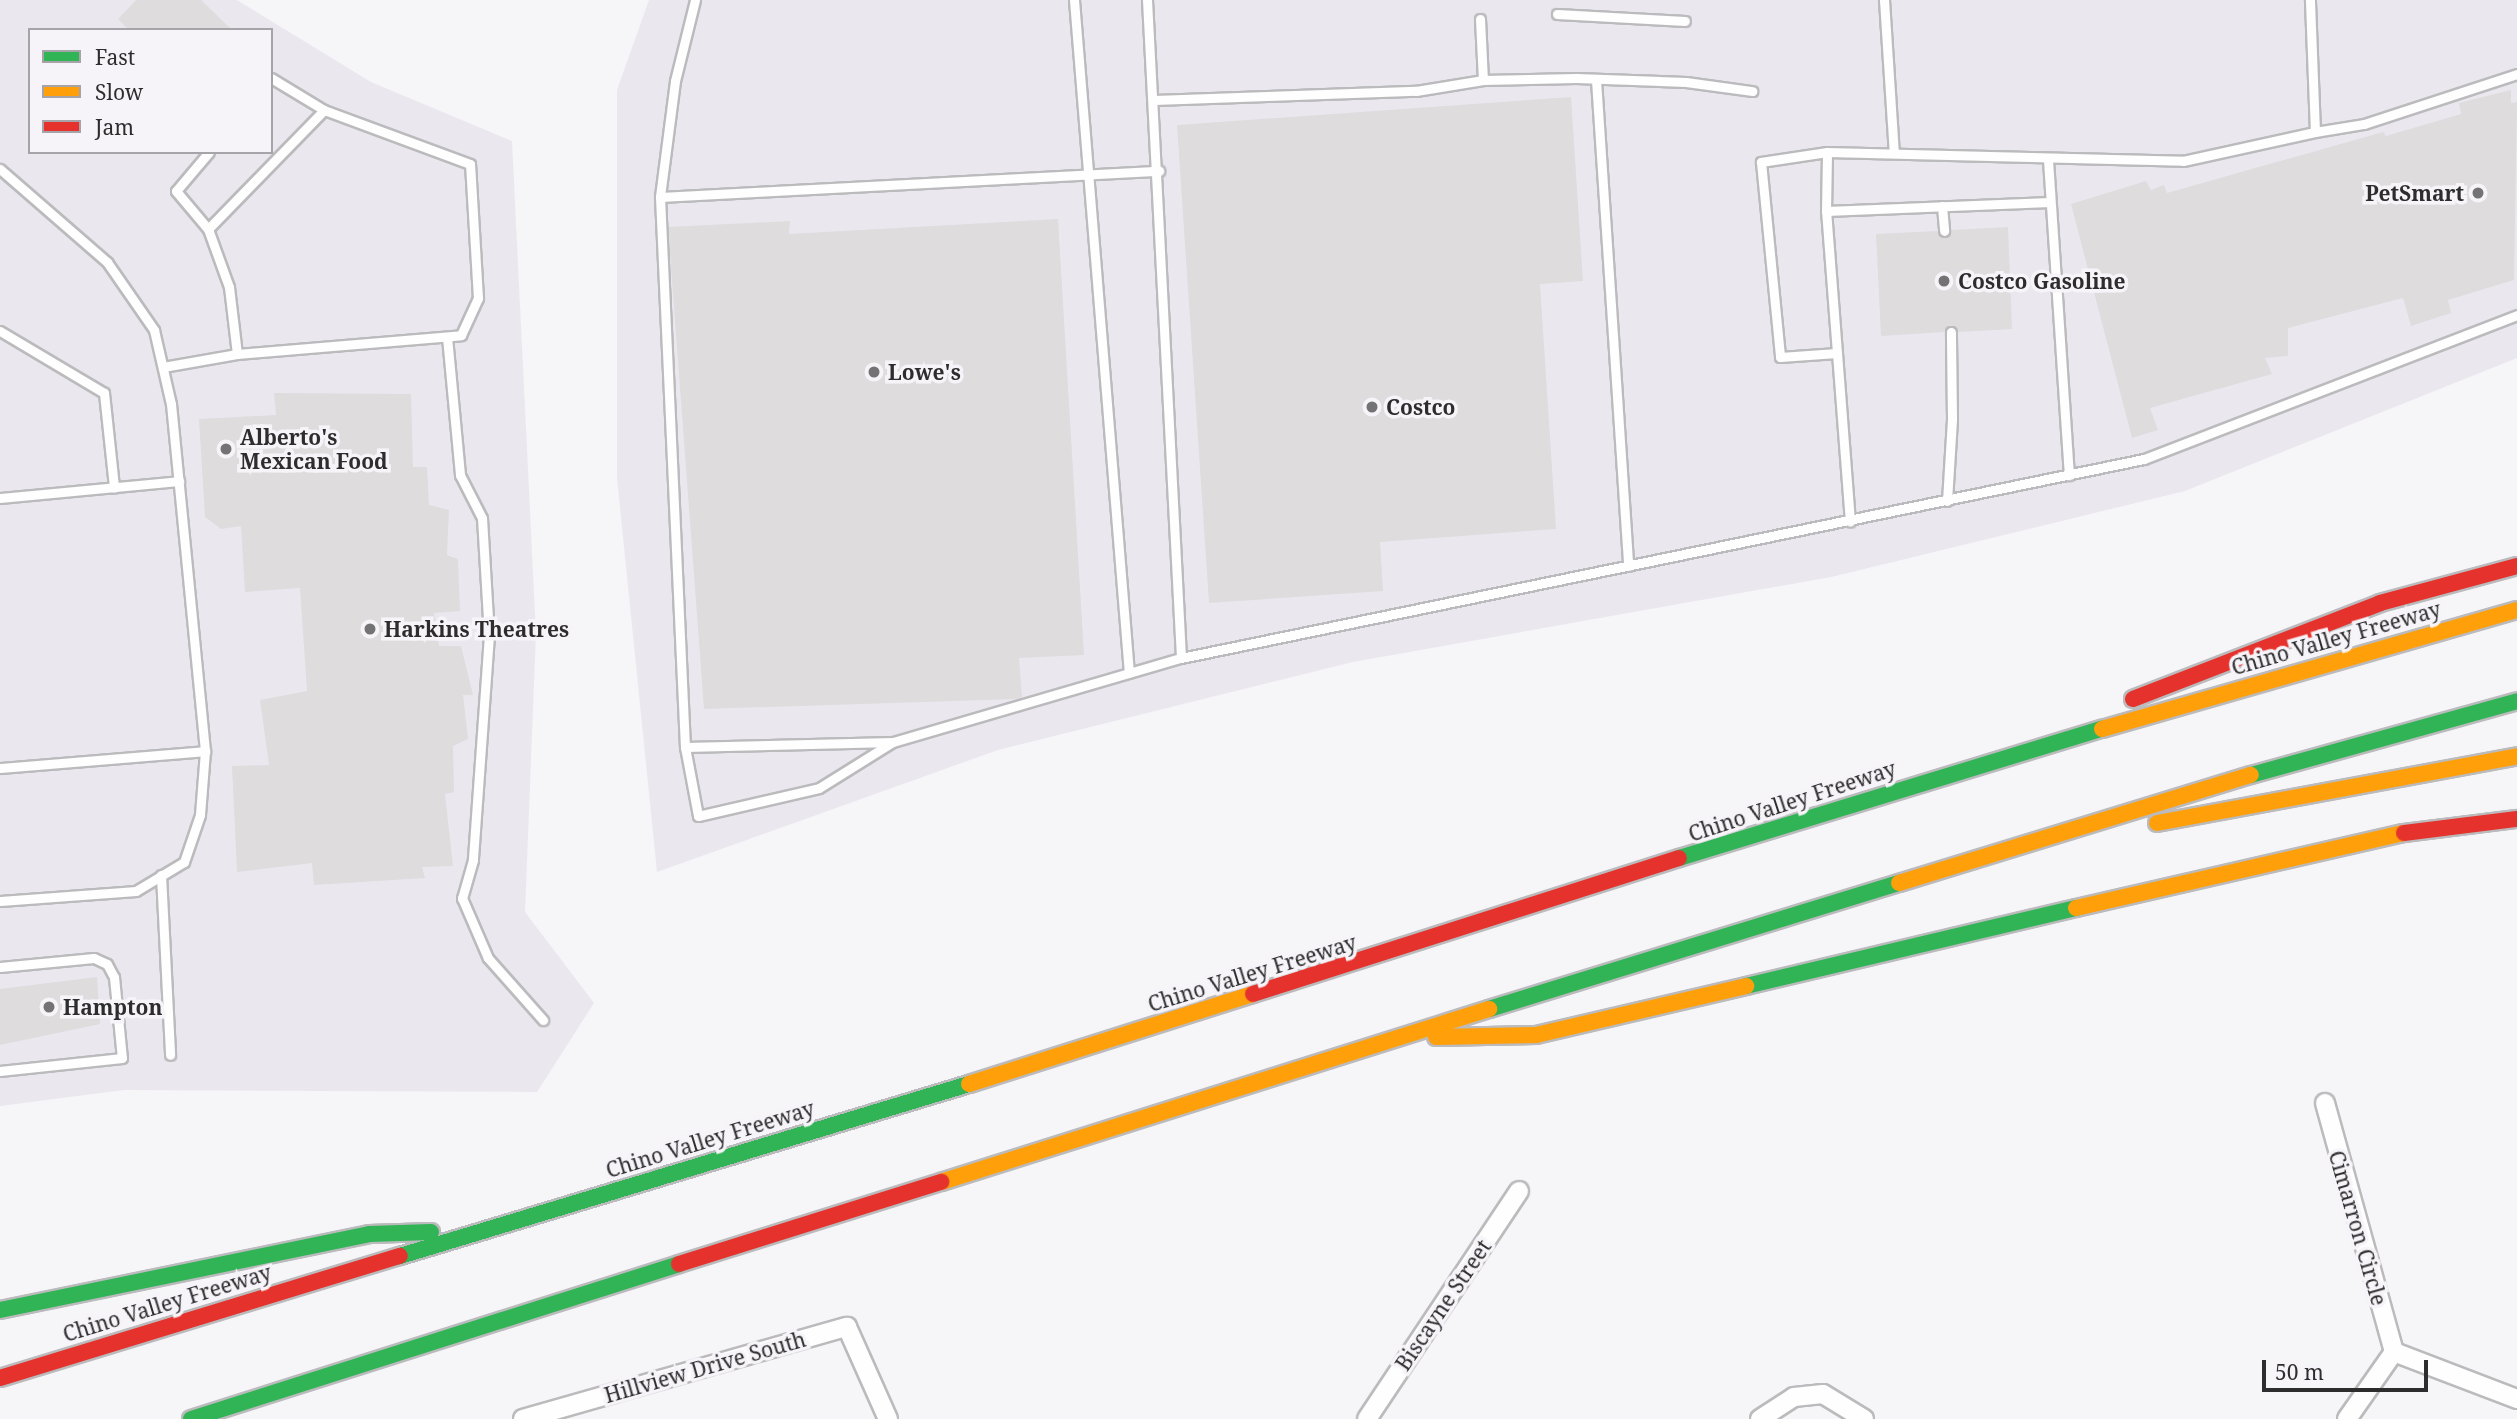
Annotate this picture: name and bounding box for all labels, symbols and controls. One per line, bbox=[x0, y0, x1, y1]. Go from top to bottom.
legend bbox=[28, 28, 273, 154]
text: Fast bbox=[95, 43, 135, 71]
text: Slow bbox=[95, 78, 143, 106]
text: Jam bbox=[95, 113, 134, 141]
place label: PetSmart bbox=[2365, 180, 2464, 206]
marker: PetSmart bbox=[2470, 185, 2486, 201]
place label: Costco Gasoline bbox=[1958, 268, 2126, 294]
marker: Costco Gasoline bbox=[1936, 273, 1952, 289]
place label: Lowe's bbox=[888, 359, 961, 385]
marker: Lowe's bbox=[866, 364, 882, 380]
place label: Costco bbox=[1386, 394, 1456, 420]
marker: Costco bbox=[1364, 399, 1380, 415]
place label: Alberto's Mexican Food bbox=[240, 424, 388, 474]
marker: Alberto's Mexican Food bbox=[218, 441, 234, 457]
street label: Chino Valley Freeway bbox=[2228, 596, 2444, 680]
place label: Harkins Theatres bbox=[384, 616, 569, 642]
marker: Harkins Theatres bbox=[362, 621, 378, 637]
street label: Chino Valley Freeway bbox=[1685, 756, 1899, 846]
street label: Chino Valley Freeway bbox=[1145, 929, 1359, 1017]
place label: Hampton bbox=[63, 994, 162, 1020]
marker: Hampton bbox=[41, 999, 57, 1015]
street label: Chino Valley Freeway bbox=[603, 1095, 817, 1183]
street label: Cimarron Circle bbox=[2324, 1148, 2392, 1308]
street label: Biscayne Street bbox=[1390, 1235, 1496, 1375]
street label: Chino Valley Freeway bbox=[60, 1259, 274, 1347]
street label: Hillview Drive South bbox=[601, 1326, 809, 1408]
scale bar bbox=[2265, 1346, 2431, 1390]
text: 50 m bbox=[2275, 1358, 2324, 1386]

